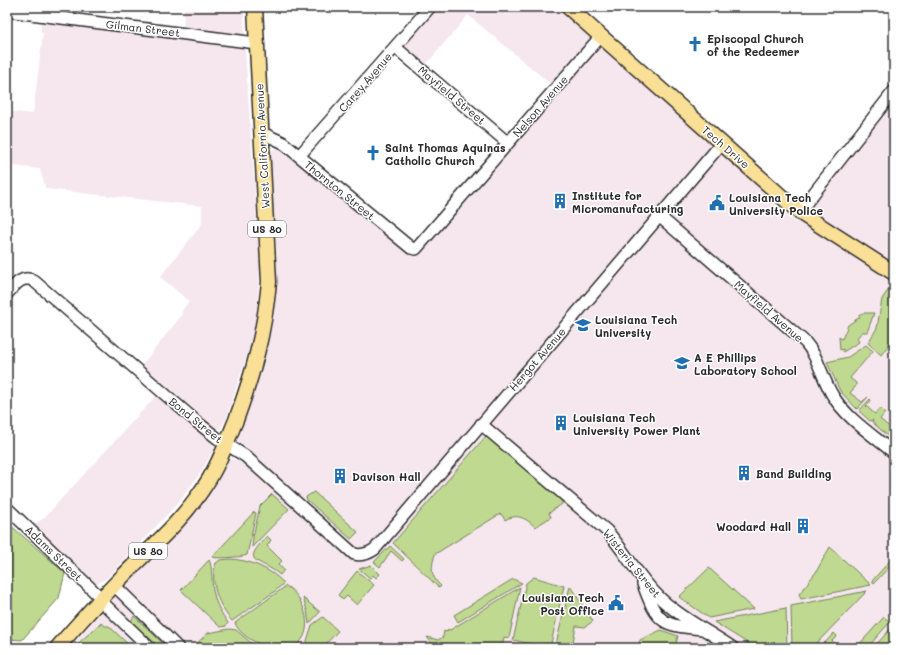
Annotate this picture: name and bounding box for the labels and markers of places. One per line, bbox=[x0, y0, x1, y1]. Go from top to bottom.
place label: Episcopal Church of the Redeemer bbox=[707, 31, 804, 59]
church icon: Episcopal Church of the Redeemer bbox=[686, 35, 704, 53]
place label: Saint Thomas Aquinas Catholic Church bbox=[385, 140, 506, 168]
church icon: Saint Thomas Aquinas Catholic Church bbox=[364, 144, 382, 162]
place label: Institute for Micromanufacturing bbox=[572, 188, 684, 216]
place label: Louisiana Tech University Police bbox=[729, 190, 824, 218]
building icon: Institute for Micromanufacturing bbox=[551, 192, 569, 210]
public building icon: Louisiana Tech University Police bbox=[708, 194, 726, 212]
place label: Louisiana Tech University bbox=[595, 312, 677, 340]
school or university icon: Louisiana Tech University bbox=[574, 316, 592, 334]
place label: A E Phillips Laboratory School bbox=[694, 350, 797, 378]
school or university icon: A E Phillips Laboratory School bbox=[673, 354, 691, 372]
place label: Louisiana Tech University Power Plant bbox=[573, 410, 701, 438]
building icon: Louisiana Tech University Power Plant bbox=[552, 414, 570, 432]
building icon: Band Building bbox=[735, 464, 753, 482]
place label: Band Building bbox=[756, 466, 832, 481]
building icon: Davison Hall bbox=[331, 467, 349, 485]
place label: Davison Hall bbox=[352, 469, 420, 484]
building icon: Woodard Hall bbox=[794, 517, 812, 535]
place label: Woodard Hall bbox=[716, 519, 791, 534]
place label: Louisiana Tech Post Office bbox=[522, 590, 604, 618]
public building icon: Louisiana Tech Post Office bbox=[607, 594, 625, 612]

